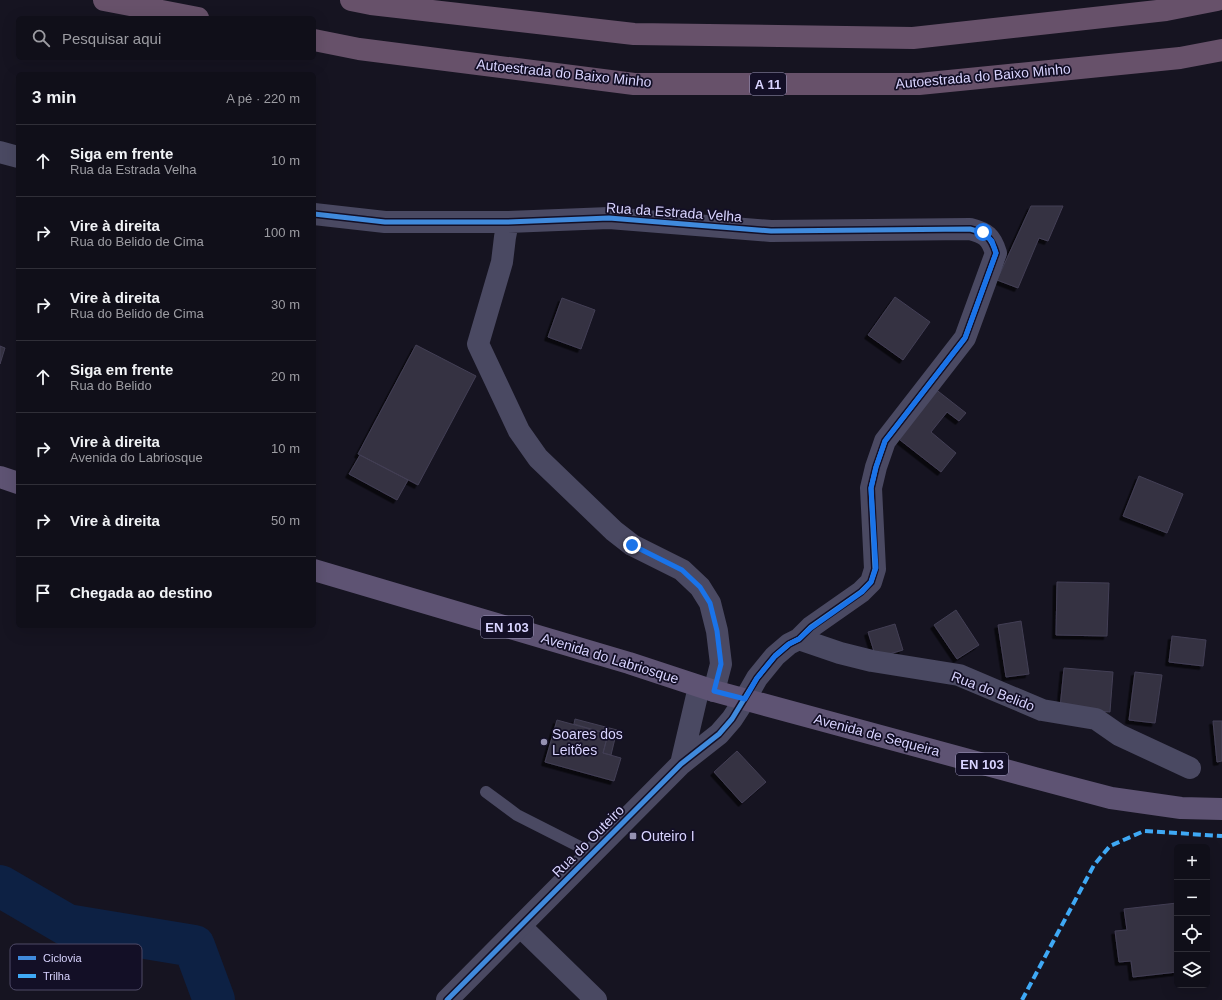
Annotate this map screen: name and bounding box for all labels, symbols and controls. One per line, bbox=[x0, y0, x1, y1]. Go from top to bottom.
search box bbox=[16, 16, 316, 60]
icon: search bbox=[30, 27, 52, 49]
text: Pesquisar aqui bbox=[62, 30, 161, 47]
street label: Autoestrada do Baixo Minho bbox=[476, 56, 653, 90]
street label: Autoestrada do Baixo Minho bbox=[895, 60, 1072, 92]
road number: A 11 bbox=[750, 73, 786, 95]
text: 3 min bbox=[32, 88, 76, 107]
text: A pé · 220 m bbox=[226, 91, 300, 106]
text: Siga em frente bbox=[70, 145, 173, 162]
icon: ahead bbox=[32, 150, 54, 172]
text: 10 m bbox=[271, 153, 300, 168]
text: Rua da Estrada Velha bbox=[70, 162, 196, 177]
street label: Rua da Estrada Velha bbox=[605, 199, 743, 225]
text: Vire à direita bbox=[70, 217, 160, 234]
icon: right bbox=[32, 222, 54, 244]
route start bbox=[974, 223, 992, 241]
text: 100 m bbox=[264, 225, 300, 240]
text: Rua do Belido de Cima bbox=[70, 234, 204, 249]
text: Vire à direita bbox=[70, 289, 160, 306]
icon: right bbox=[32, 294, 54, 316]
text: 30 m bbox=[271, 297, 300, 312]
text: Rua do Belido de Cima bbox=[70, 306, 204, 321]
text: Siga em frente bbox=[70, 361, 173, 378]
icon: ahead bbox=[32, 366, 54, 388]
text: 20 m bbox=[271, 369, 300, 384]
text: Rua do Belido bbox=[70, 378, 152, 393]
text: Vire à direita bbox=[70, 433, 160, 450]
icon: right bbox=[32, 438, 54, 460]
text: 10 m bbox=[271, 441, 300, 456]
text: Avenida do Labriosque bbox=[70, 450, 203, 465]
icon: right bbox=[32, 510, 54, 532]
text: Vire à direita bbox=[70, 512, 160, 529]
text: 50 m bbox=[271, 513, 300, 528]
route end bbox=[623, 536, 641, 554]
icon: arrive bbox=[32, 582, 54, 604]
text: Chegada ao destino bbox=[70, 584, 213, 601]
road number: EN 103 bbox=[481, 616, 533, 638]
street label: Avenida do Labriosque bbox=[539, 629, 681, 687]
street label: Rua do Belido bbox=[949, 668, 1037, 714]
street label: Avenida de Sequeira bbox=[812, 710, 942, 760]
place label: Soares dos Leitões bbox=[552, 726, 623, 758]
marker: Soares dos Leitões bbox=[539, 737, 549, 747]
road number: EN 103 bbox=[956, 753, 1008, 775]
street label: Rua do Outeiro bbox=[549, 802, 627, 880]
place label: Outeiro I bbox=[641, 828, 695, 844]
marker: Outeiro I bbox=[628, 831, 638, 841]
map controls bbox=[1174, 844, 1210, 988]
button: + bbox=[1174, 844, 1210, 880]
button: − bbox=[1174, 880, 1210, 916]
button: locate bbox=[1174, 916, 1210, 952]
legend bbox=[10, 944, 142, 990]
text: Ciclovia bbox=[43, 952, 82, 964]
button: layers bbox=[1174, 952, 1210, 988]
text: Trilha bbox=[43, 970, 71, 982]

